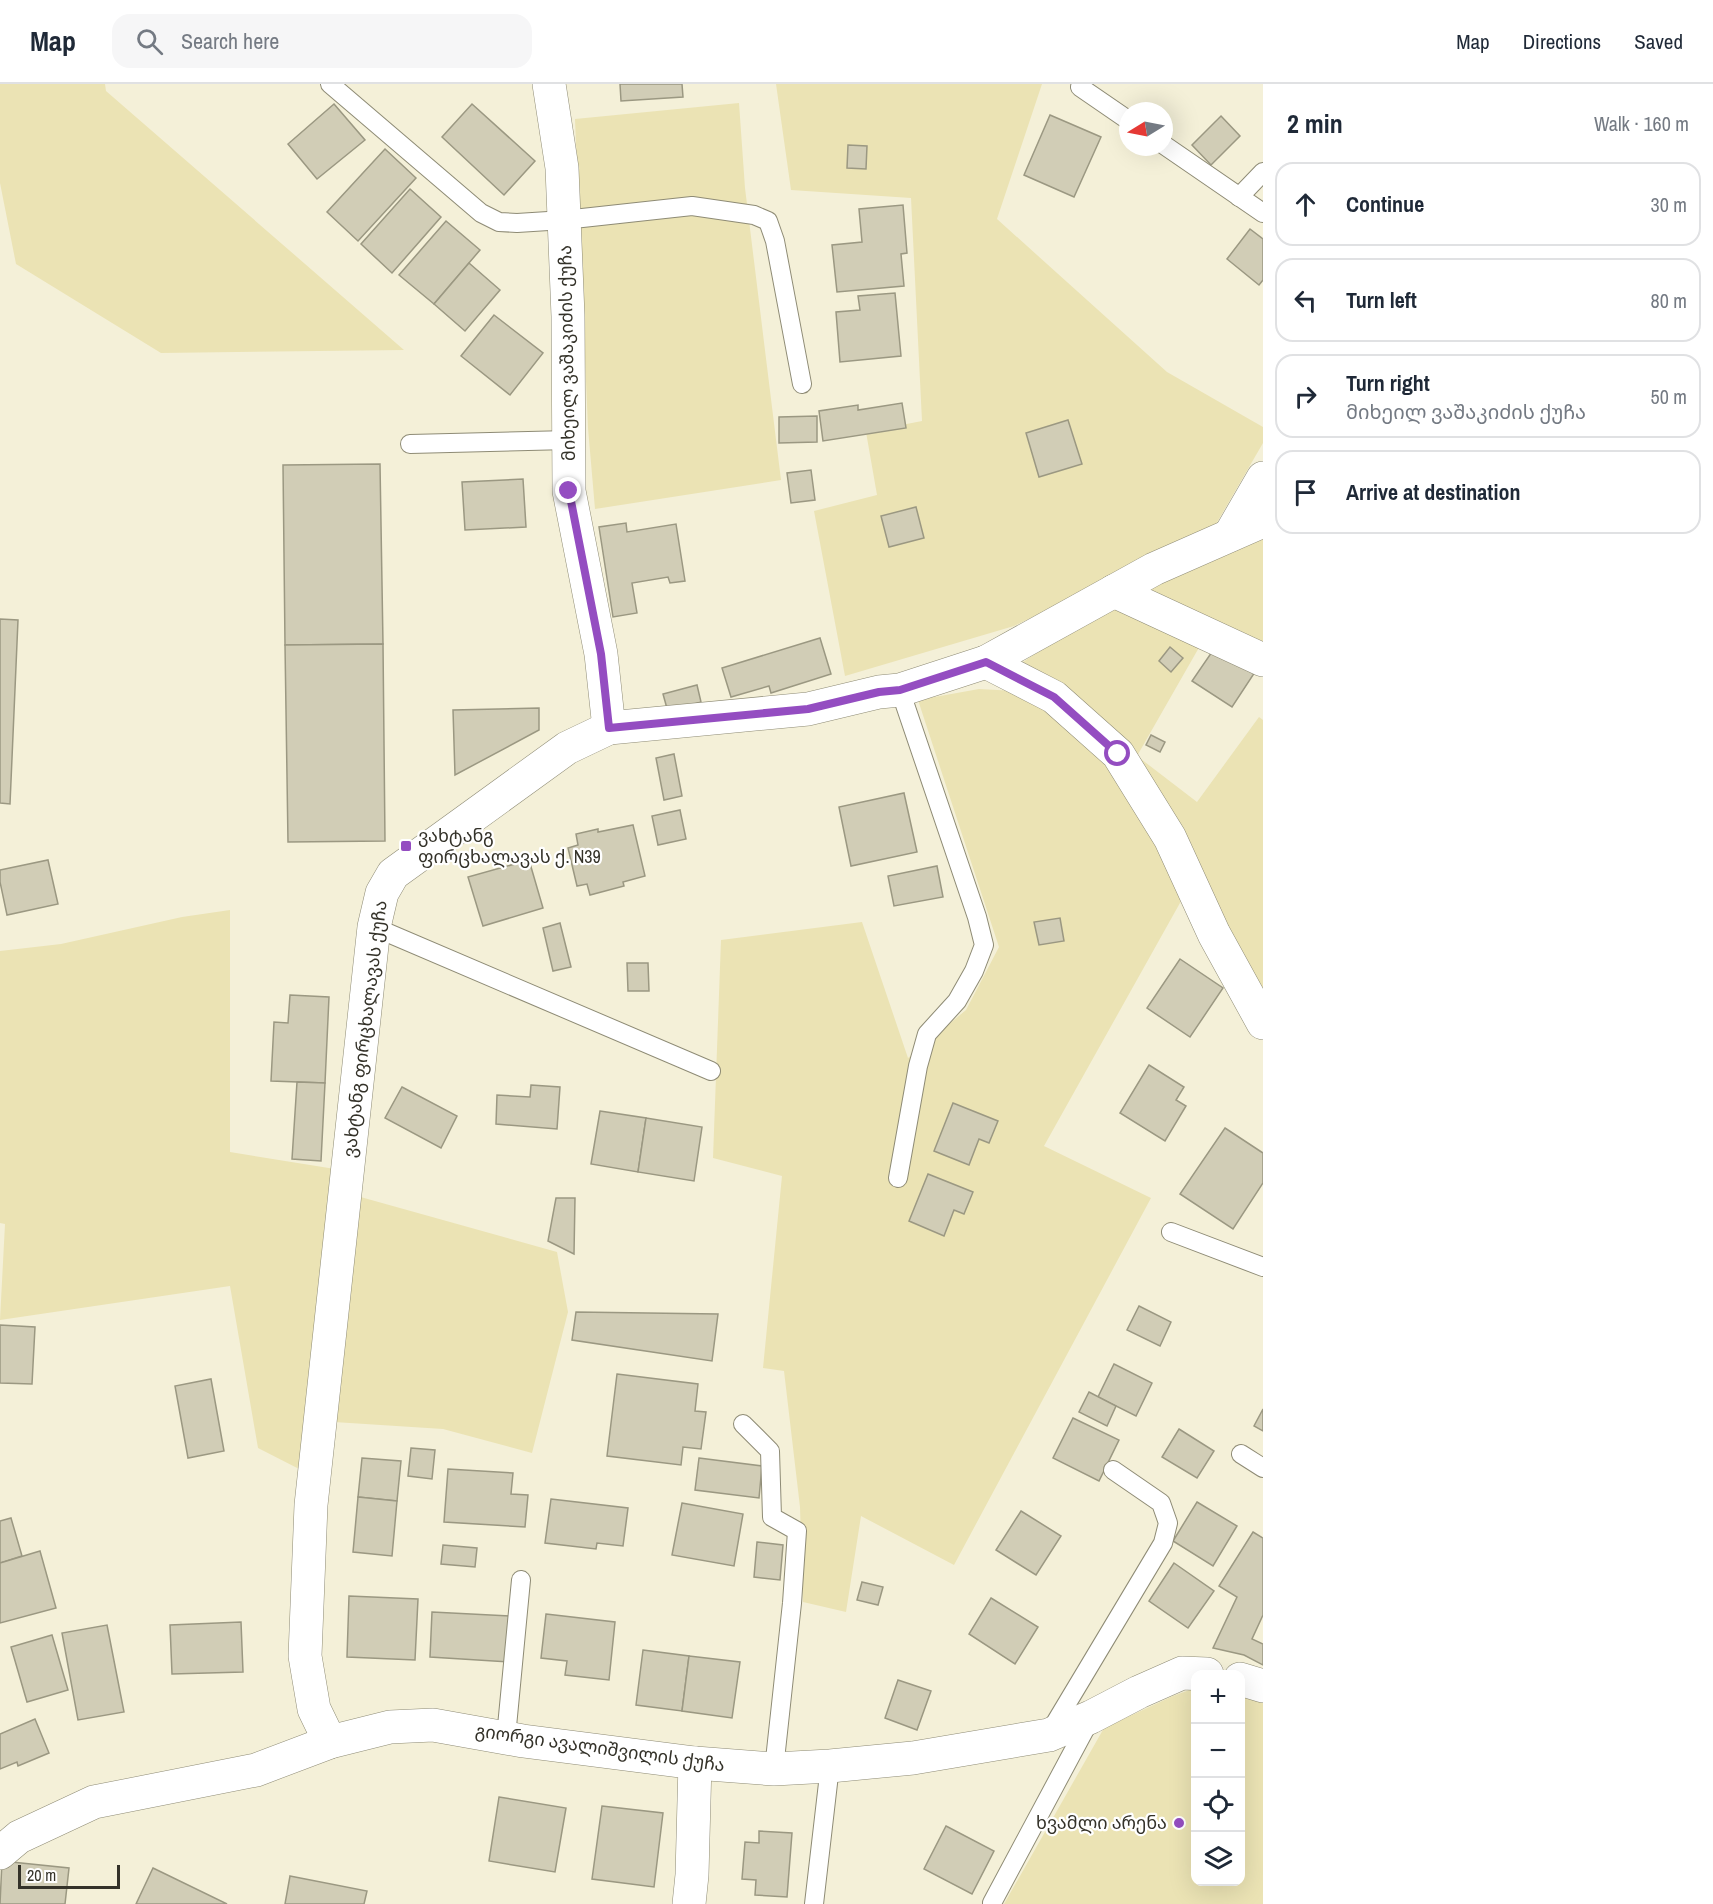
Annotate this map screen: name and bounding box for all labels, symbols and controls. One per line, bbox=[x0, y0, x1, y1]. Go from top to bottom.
search box bbox=[112, 14, 532, 68]
text: Map bbox=[30, 22, 76, 60]
icon: search bbox=[133, 25, 166, 58]
text: Search here bbox=[181, 26, 279, 56]
text: Map bbox=[1456, 27, 1490, 56]
text: Directions bbox=[1523, 27, 1601, 56]
text: Saved bbox=[1634, 27, 1683, 56]
north arrow bbox=[1119, 102, 1173, 156]
text: 2 min bbox=[1287, 106, 1343, 141]
text: Walk · 160 m bbox=[1594, 110, 1689, 137]
icon: ahead bbox=[1289, 188, 1322, 221]
text: Continue bbox=[1346, 189, 1424, 219]
text: 30 m bbox=[1651, 191, 1687, 218]
street label: მიხეილ ვაშაკიძის ქუჩა bbox=[552, 245, 581, 461]
icon: left bbox=[1289, 284, 1322, 317]
text: Turn left bbox=[1346, 285, 1417, 315]
text: 80 m bbox=[1651, 287, 1687, 314]
text: Turn right bbox=[1346, 368, 1430, 398]
icon: right bbox=[1289, 380, 1322, 413]
text: 50 m bbox=[1651, 383, 1687, 410]
text: მიხეილ ვაშაკიძის ქუჩა bbox=[1346, 398, 1586, 425]
icon: arrive bbox=[1289, 476, 1322, 509]
route end bbox=[555, 477, 581, 503]
text: Arrive at destination bbox=[1346, 477, 1520, 507]
route start bbox=[1104, 740, 1130, 766]
place label: ვახტანგ ფირცხალავას ქ. N39 bbox=[418, 823, 601, 869]
marker: ვახტანგ ფირცხალავას ქ. N39 bbox=[399, 839, 413, 853]
street label: ვახტანგ ფირცხალავას ქუჩა bbox=[336, 899, 393, 1159]
map controls bbox=[1191, 1670, 1245, 1886]
button: + bbox=[1191, 1670, 1245, 1724]
street label: გიორგი ავალიშვილის ქუჩა bbox=[474, 1718, 726, 1777]
button: − bbox=[1191, 1724, 1245, 1778]
button: locate bbox=[1191, 1778, 1245, 1832]
place label: ხვამლი არენა bbox=[1036, 1810, 1167, 1835]
marker: ხვამლი არენა bbox=[1172, 1816, 1186, 1830]
button: layers bbox=[1191, 1832, 1245, 1886]
scale bar bbox=[18, 1862, 120, 1890]
text: 20 m bbox=[27, 1864, 56, 1886]

